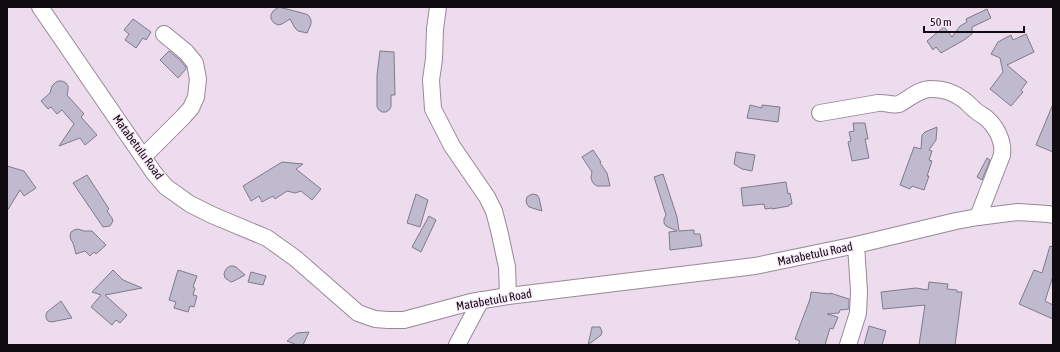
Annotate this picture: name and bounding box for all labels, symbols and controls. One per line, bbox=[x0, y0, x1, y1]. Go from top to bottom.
scale bar bbox=[924, 8, 1024, 34]
text: 50 m bbox=[930, 15, 952, 29]
street label: Matabetulu Road bbox=[110, 112, 166, 182]
street label: Matabetulu Road bbox=[776, 239, 854, 269]
street label: Matabetulu Road bbox=[455, 286, 533, 314]

